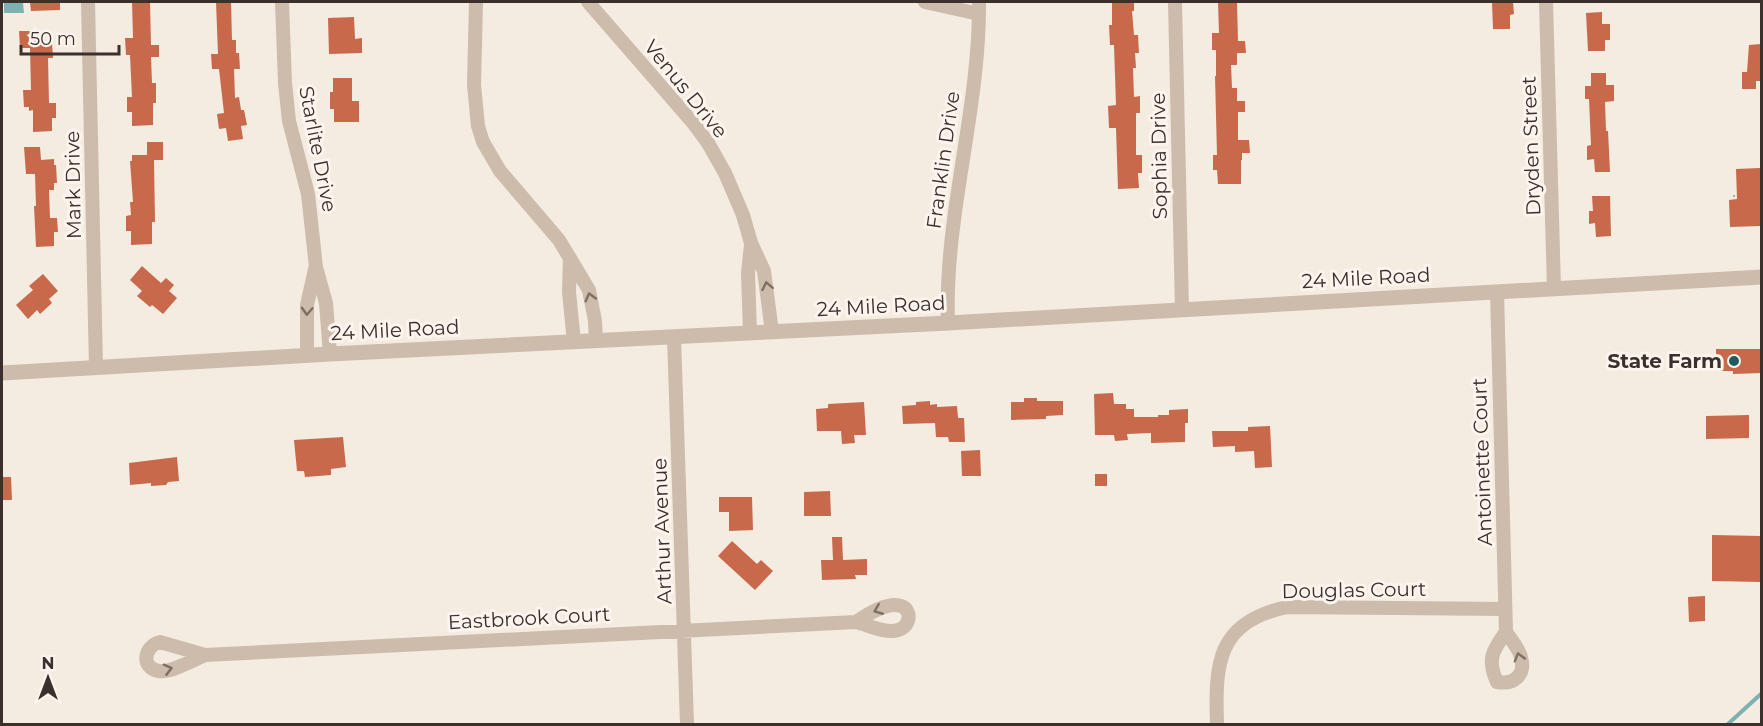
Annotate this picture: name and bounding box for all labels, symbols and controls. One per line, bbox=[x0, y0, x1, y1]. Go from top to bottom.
scale bar bbox=[21, 18, 118, 56]
text: 50 m bbox=[30, 28, 76, 50]
street label: Venus Drive bbox=[639, 35, 733, 143]
street label: Dryden Street bbox=[1517, 76, 1545, 216]
street label: Starlite Drive bbox=[294, 84, 342, 214]
street label: Franklin Drive bbox=[921, 90, 965, 230]
street label: Sophia Drive bbox=[1146, 92, 1172, 220]
street label: Mark Drive bbox=[60, 131, 86, 239]
street label: 24 Mile Road bbox=[1301, 263, 1431, 293]
one-way arrow bbox=[761, 282, 774, 292]
street label: 24 Mile Road bbox=[816, 291, 946, 321]
one-way arrow bbox=[584, 292, 597, 302]
one-way arrow bbox=[301, 306, 314, 315]
street label: 24 Mile Road bbox=[330, 315, 460, 345]
place label: State Farm bbox=[1608, 349, 1722, 373]
marker: State Farm bbox=[1727, 354, 1741, 368]
street label: Antoinette Court bbox=[1467, 378, 1497, 546]
street label: Arthur Avenue bbox=[647, 457, 677, 605]
street label: Douglas Court bbox=[1282, 577, 1426, 603]
street label: Eastbrook Court bbox=[447, 602, 611, 634]
one-way arrow bbox=[873, 603, 884, 615]
north arrow bbox=[18, 648, 78, 708]
one-way arrow bbox=[1513, 653, 1526, 663]
text: N bbox=[42, 654, 54, 673]
one-way arrow bbox=[163, 663, 173, 676]

